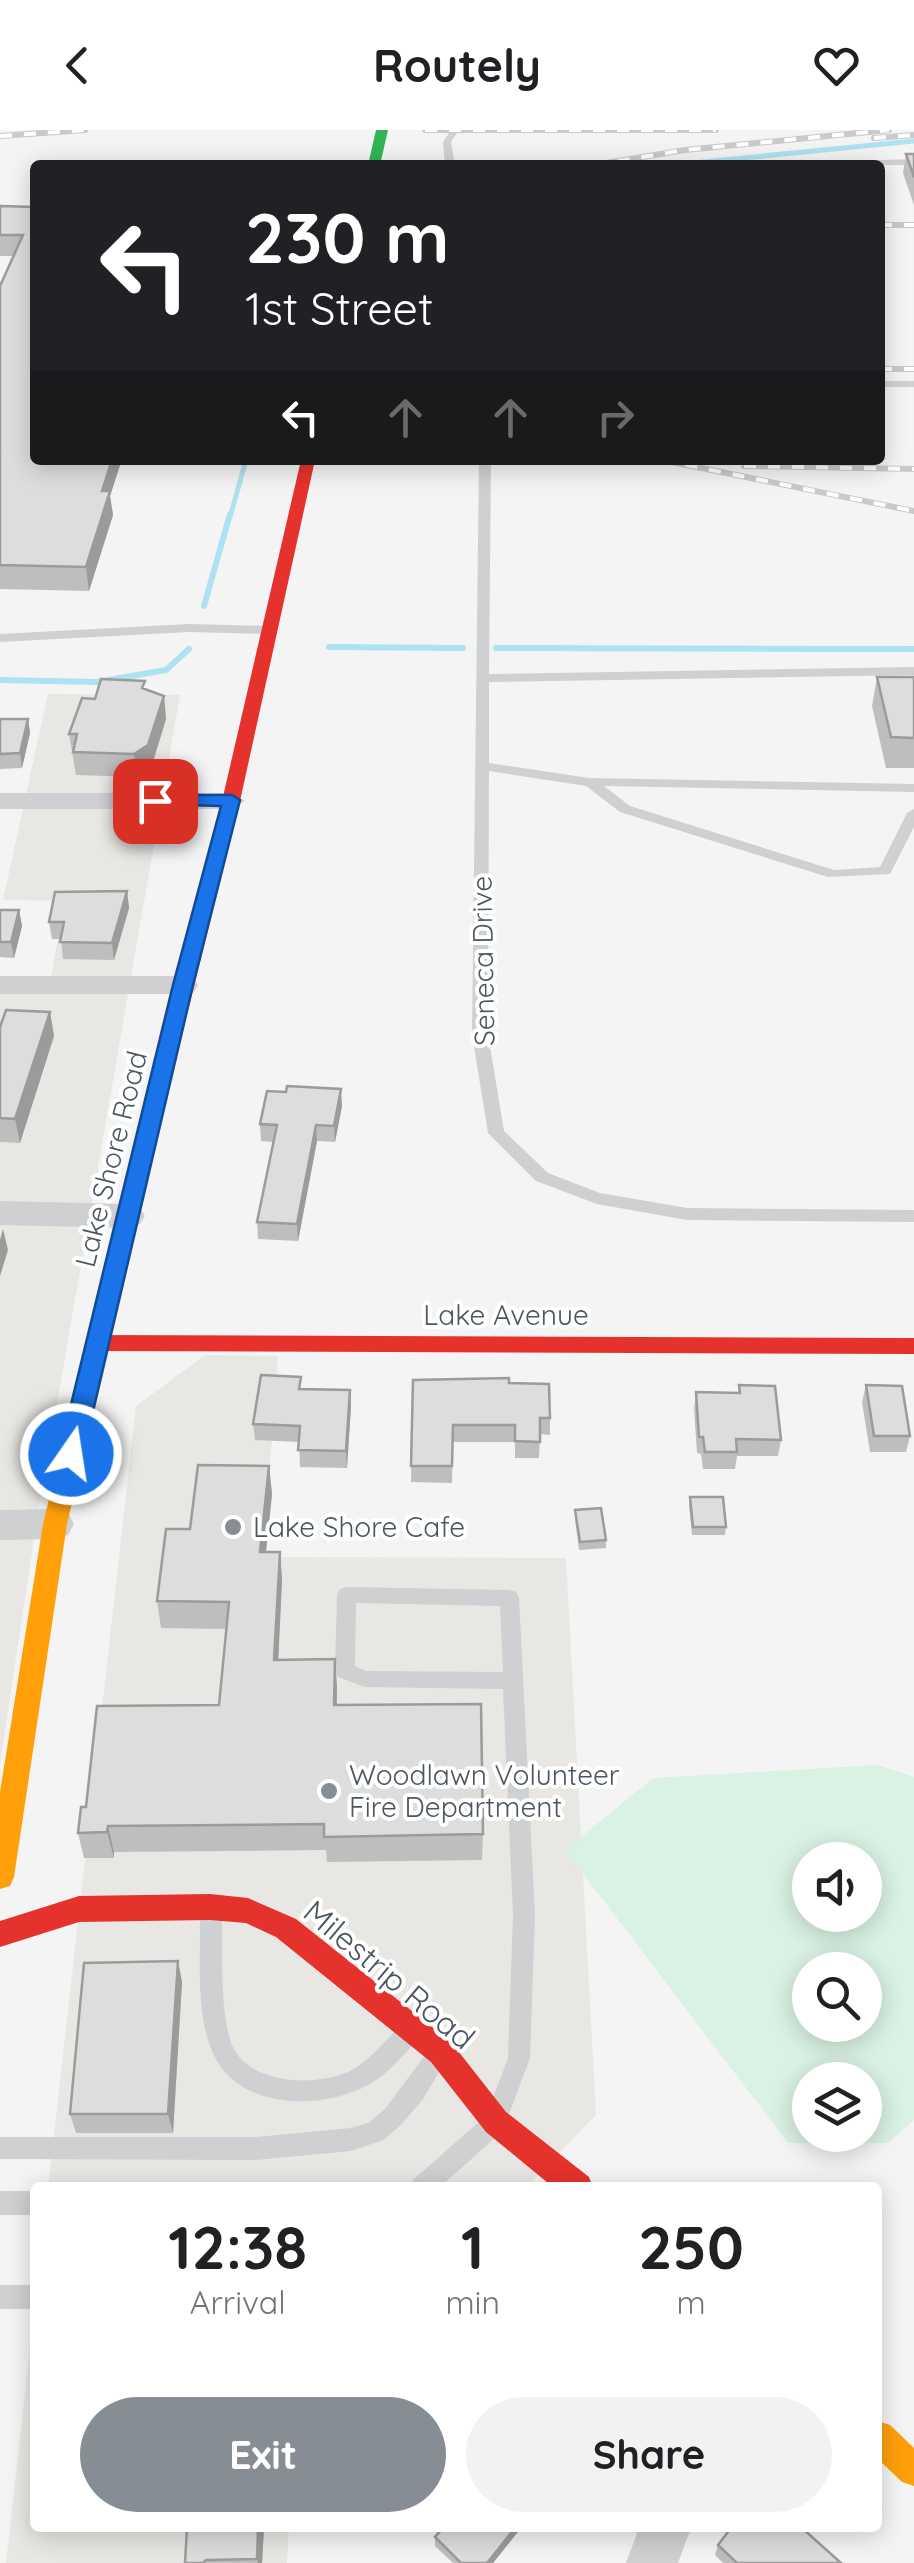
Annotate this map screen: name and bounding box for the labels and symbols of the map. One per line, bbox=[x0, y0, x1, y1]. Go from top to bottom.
pin bbox=[113, 759, 198, 844]
street label: Seneca Drive bbox=[464, 876, 501, 1046]
street label: Lake Shore Road bbox=[67, 1047, 154, 1270]
street label: Lake Avenue bbox=[423, 1297, 589, 1332]
position arrow bbox=[19, 1402, 123, 1506]
place label: Lake Shore Cafe bbox=[253, 1509, 465, 1544]
marker: Lake Shore Cafe bbox=[222, 1516, 244, 1538]
place label: Woodlawn Volunteer Fire Department bbox=[349, 1757, 620, 1824]
marker: Woodlawn Volunteer Fire Department bbox=[318, 1780, 340, 1802]
street label: Milestrip Road bbox=[296, 1891, 483, 2057]

